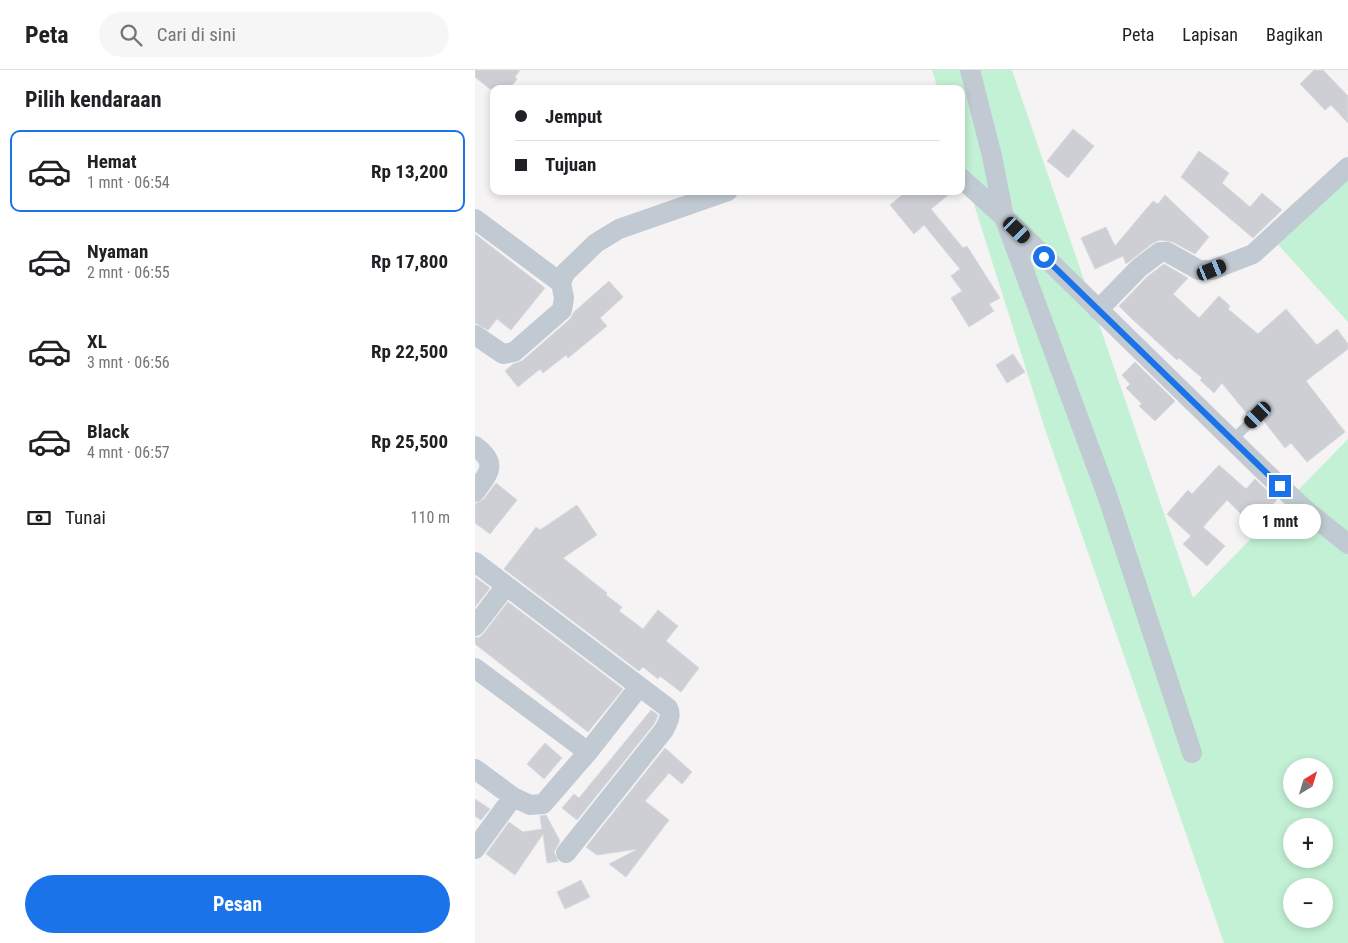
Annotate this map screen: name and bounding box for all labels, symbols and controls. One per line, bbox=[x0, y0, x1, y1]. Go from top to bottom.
search box bbox=[99, 12, 449, 57]
text: Peta bbox=[25, 21, 69, 49]
icon: search bbox=[117, 21, 145, 49]
text: Cari di sini bbox=[157, 23, 236, 46]
text: Peta bbox=[1122, 24, 1154, 45]
text: Lapisan bbox=[1182, 24, 1238, 45]
text: Bagikan bbox=[1266, 24, 1323, 45]
text: Pilih kendaraan bbox=[25, 87, 161, 112]
text: Jemput bbox=[545, 105, 602, 128]
icon: car bbox=[27, 149, 72, 194]
text: Hemat bbox=[87, 150, 137, 173]
text: Tujuan bbox=[545, 153, 596, 176]
text: Rp 13,200 bbox=[371, 160, 448, 183]
text: 1 mnt · 06:54 bbox=[87, 173, 170, 192]
car bbox=[1000, 214, 1033, 246]
icon: car bbox=[27, 239, 72, 284]
text: Nyaman bbox=[87, 240, 148, 263]
route start bbox=[1033, 246, 1055, 268]
text: Rp 17,800 bbox=[371, 250, 448, 273]
car bbox=[1195, 257, 1228, 283]
text: 2 mnt · 06:55 bbox=[87, 263, 170, 282]
icon: car bbox=[27, 329, 72, 374]
text: XL bbox=[87, 330, 107, 353]
text: Rp 22,500 bbox=[371, 340, 448, 363]
text: 3 mnt · 06:56 bbox=[87, 353, 170, 372]
car bbox=[1242, 399, 1273, 431]
icon: car bbox=[27, 419, 72, 464]
text: Black bbox=[87, 420, 129, 443]
text: Rp 25,500 bbox=[371, 430, 448, 453]
text: 4 mnt · 06:57 bbox=[87, 443, 170, 462]
route end bbox=[1269, 475, 1291, 497]
icon: cash bbox=[25, 504, 53, 532]
callout: 1 mnt bbox=[1239, 504, 1321, 538]
text: Tunai bbox=[65, 506, 106, 529]
text: 110 m bbox=[411, 508, 450, 527]
text: 1 mnt bbox=[1262, 512, 1298, 531]
north arrow bbox=[1283, 758, 1333, 808]
map controls bbox=[1283, 758, 1333, 928]
button: + bbox=[1283, 818, 1333, 868]
button: Pesan bbox=[25, 875, 450, 933]
button: − bbox=[1283, 878, 1333, 928]

